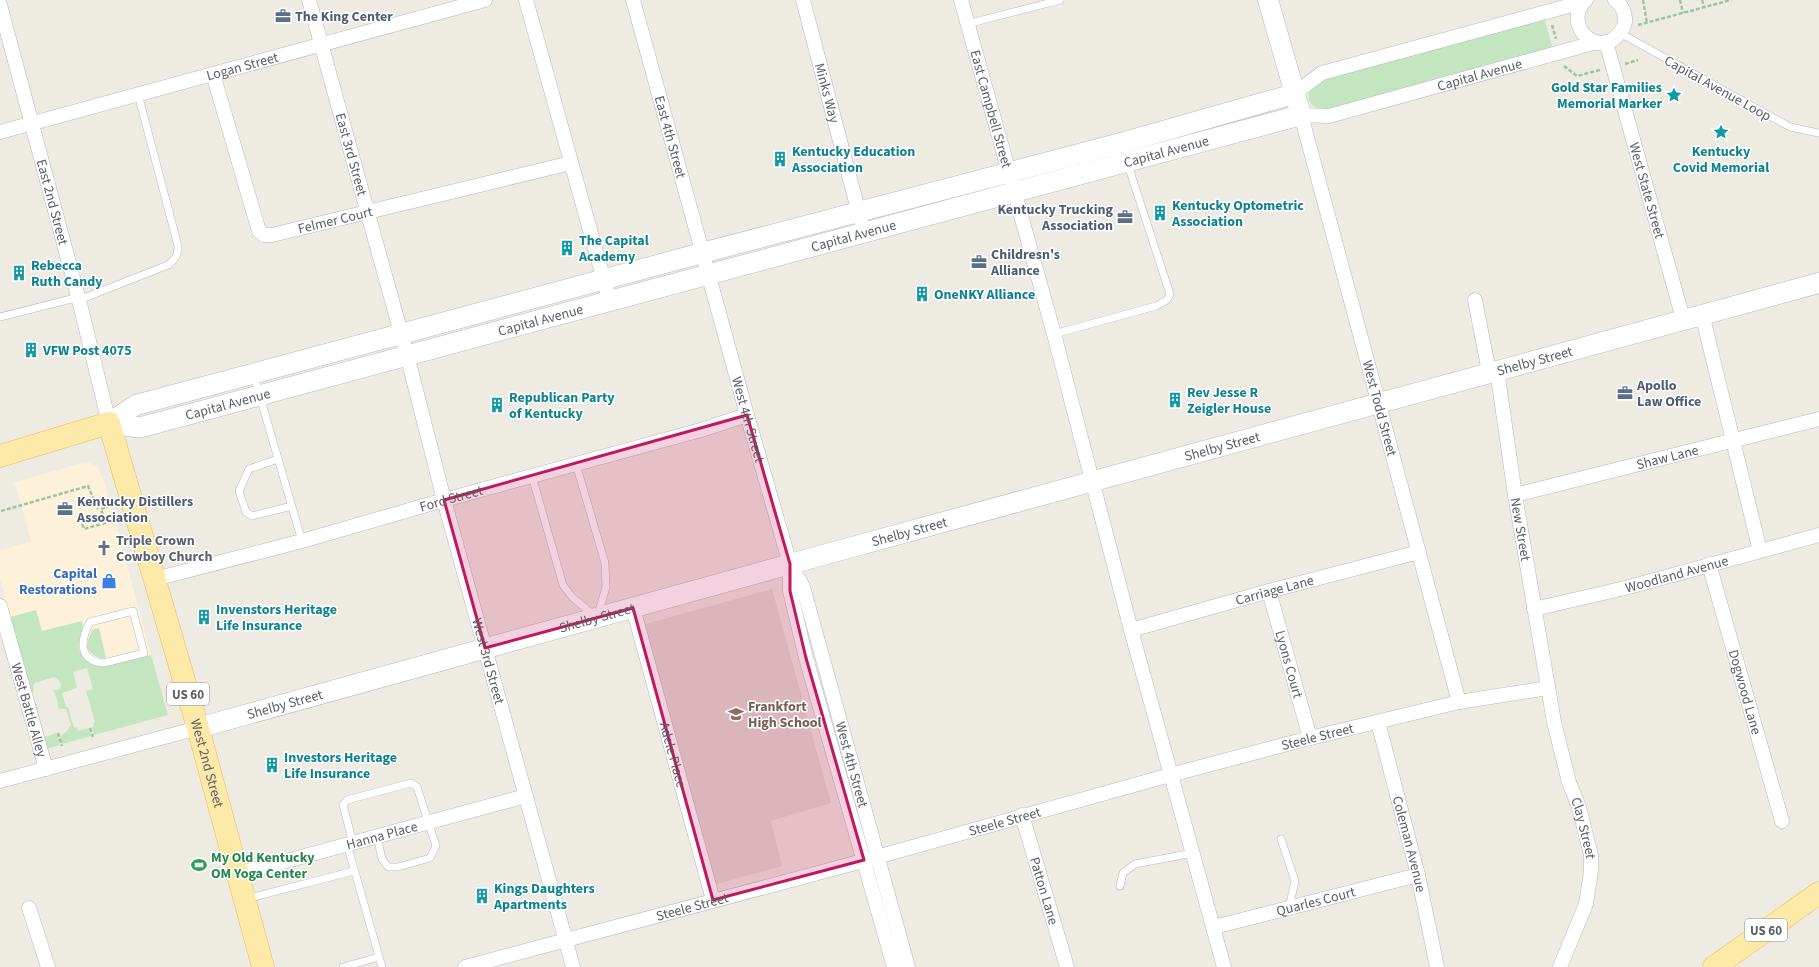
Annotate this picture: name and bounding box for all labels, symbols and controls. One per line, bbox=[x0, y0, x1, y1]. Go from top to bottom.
office icon: The King Center bbox=[274, 7, 292, 25]
place label: The King Center bbox=[295, 7, 393, 27]
street label: Logan Street bbox=[204, 48, 281, 86]
street label: East Campbell Street bbox=[964, 48, 1016, 171]
street label: Capital Avenue Loop bbox=[1660, 51, 1775, 127]
street label: Capital Avenue bbox=[1435, 54, 1525, 97]
street label: Minks Way bbox=[809, 61, 844, 126]
place label: Gold Star Families Memorial Marker bbox=[1551, 78, 1662, 114]
place icon: Gold Star Families Memorial Marker bbox=[1665, 86, 1683, 104]
street label: East 4th Street bbox=[649, 94, 691, 181]
street label: East 3rd Street bbox=[330, 111, 372, 198]
place icon: Kentucky Covid Memorial bbox=[1712, 123, 1730, 141]
street label: Capital Avenue bbox=[1122, 131, 1211, 173]
street label: West State Street bbox=[1623, 140, 1669, 241]
place label: Kentucky Education Association bbox=[791, 142, 915, 178]
place label: Kentucky Covid Memorial bbox=[1673, 142, 1769, 178]
building icon: Kentucky Education Association bbox=[771, 150, 789, 168]
street label: East 2nd Street bbox=[31, 157, 73, 248]
place label: Kentucky Optometric Association bbox=[1171, 196, 1304, 232]
place label: Kentucky Trucking Association bbox=[997, 200, 1114, 236]
street label: Felmer Court bbox=[296, 202, 375, 239]
building icon: Kentucky Optometric Association bbox=[1151, 204, 1169, 222]
office icon: Kentucky Trucking Association bbox=[1116, 208, 1134, 226]
street label: Capital Avenue bbox=[809, 215, 898, 257]
place label: The Capital Academy bbox=[578, 231, 649, 267]
building icon: The Capital Academy bbox=[558, 239, 576, 257]
place label: Childresn's Alliance bbox=[990, 245, 1060, 281]
office icon: Childresn's Alliance bbox=[970, 253, 988, 271]
place label: Rebecca Ruth Candy bbox=[31, 256, 103, 292]
building icon: Rebecca Ruth Candy bbox=[10, 264, 28, 282]
building icon: OneNKY Alliance bbox=[913, 285, 931, 303]
place label: OneNKY Alliance bbox=[934, 285, 1035, 305]
street label: Capital Avenue bbox=[496, 300, 586, 342]
building icon: VFW Post 4075 bbox=[22, 341, 40, 359]
place label: VFW Post 4075 bbox=[42, 341, 132, 361]
street label: Shelby Street bbox=[1495, 342, 1575, 382]
street label: West Todd Street bbox=[1357, 358, 1402, 459]
street label: West 4th Street bbox=[726, 374, 769, 465]
place label: Apollo Law Office bbox=[1636, 376, 1701, 412]
place label: Rev Jesse R Zeigler House bbox=[1187, 383, 1271, 419]
street label: Capital Avenue bbox=[183, 384, 273, 426]
office icon: Apollo Law Office bbox=[1616, 384, 1634, 402]
place label: Republican Party of Kentucky bbox=[509, 388, 615, 424]
building icon: Rev Jesse R Zeigler House bbox=[1166, 391, 1184, 409]
building icon: Republican Party of Kentucky bbox=[488, 396, 506, 414]
street label: Shelby Street bbox=[1182, 427, 1263, 467]
street label: Shaw Lane bbox=[1634, 440, 1701, 475]
street label: Ford Street bbox=[417, 481, 485, 518]
place label: Kentucky Distillers Association bbox=[76, 492, 193, 528]
street label: New Street bbox=[1505, 496, 1535, 563]
office icon: Kentucky Distillers Association bbox=[56, 500, 74, 518]
street label: Shelby Street bbox=[869, 512, 950, 552]
place label: Triple Crown Cowboy Church bbox=[116, 531, 213, 567]
church icon: Triple Crown Cowboy Church bbox=[95, 539, 113, 557]
street label: Woodland Avenue bbox=[1623, 551, 1731, 598]
place label: Capital Restorations bbox=[19, 564, 97, 600]
street label: Carriage Lane bbox=[1233, 571, 1316, 611]
shop icon: Capital Restorations bbox=[100, 572, 118, 590]
street label: Shelby Street bbox=[557, 598, 638, 639]
place label: Invenstors Heritage Life Insurance bbox=[216, 600, 337, 636]
building icon: Invenstors Heritage Life Insurance bbox=[195, 608, 213, 626]
street label: West 3rd Street bbox=[466, 616, 509, 707]
street label: Lyons Court bbox=[1269, 628, 1308, 701]
street label: Dogwood Lane bbox=[1723, 647, 1766, 737]
street label: West Battle Alley bbox=[6, 661, 51, 760]
road number: US 60 bbox=[167, 683, 209, 705]
street label: Shelby Street bbox=[245, 685, 325, 725]
place label: Frankfort High School bbox=[748, 697, 821, 733]
school or university icon: Frankfort High School bbox=[727, 705, 745, 723]
street label: West 2nd Street bbox=[185, 717, 228, 810]
street label: West 4th Street bbox=[830, 719, 873, 810]
street label: Steele Street bbox=[1279, 719, 1356, 756]
street label: Adele Place bbox=[654, 720, 691, 790]
place label: Investors Heritage Life Insurance bbox=[284, 748, 397, 784]
building icon: Investors Heritage Life Insurance bbox=[263, 756, 281, 774]
street label: Coleman Avenue bbox=[1387, 794, 1430, 894]
street label: Clay Street bbox=[1565, 794, 1600, 859]
street label: Steele Street bbox=[967, 803, 1044, 842]
street label: Hanna Place bbox=[344, 817, 420, 855]
place label: My Old Kentucky OM Yoga Center bbox=[211, 848, 315, 884]
street label: Patton Lane bbox=[1024, 855, 1063, 927]
sports icon: My Old Kentucky OM Yoga Center bbox=[190, 856, 208, 874]
place label: Kings Daughters Apartments bbox=[493, 879, 595, 915]
street label: Quarles Court bbox=[1274, 882, 1358, 922]
building icon: Kings Daughters Apartments bbox=[473, 887, 491, 905]
street label: Steele Street bbox=[654, 888, 731, 927]
road number: US 60 bbox=[1745, 919, 1787, 941]

